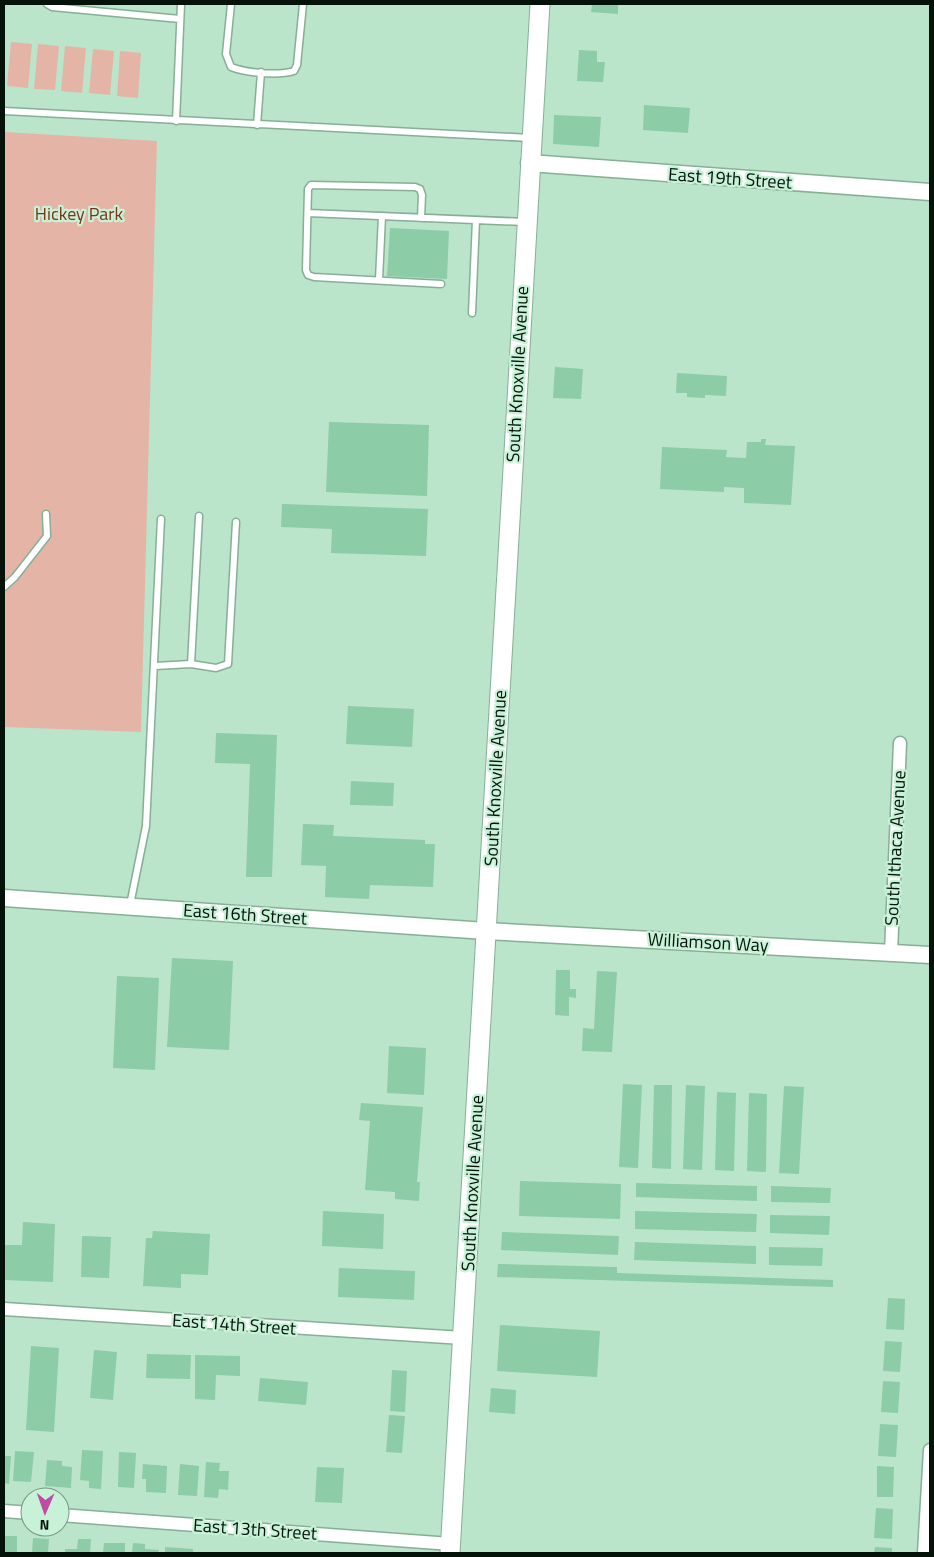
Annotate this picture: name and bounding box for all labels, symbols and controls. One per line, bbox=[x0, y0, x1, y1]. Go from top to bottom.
street label: East 19th Street bbox=[667, 160, 794, 196]
park label: Hickey Park bbox=[35, 200, 124, 227]
street label: South Knoxville Avenue bbox=[499, 285, 535, 463]
street label: South Knoxville Avenue bbox=[477, 689, 513, 867]
street label: South Ithaca Avenue bbox=[877, 770, 913, 926]
street label: East 16th Street bbox=[182, 896, 309, 932]
street label: Williamson Way bbox=[647, 925, 769, 959]
street label: South Knoxville Avenue bbox=[454, 1094, 490, 1272]
street label: East 14th Street bbox=[171, 1306, 298, 1342]
north arrow bbox=[20, 1487, 70, 1537]
street label: East 13th Street bbox=[192, 1511, 319, 1547]
text: N bbox=[39, 1515, 50, 1536]

